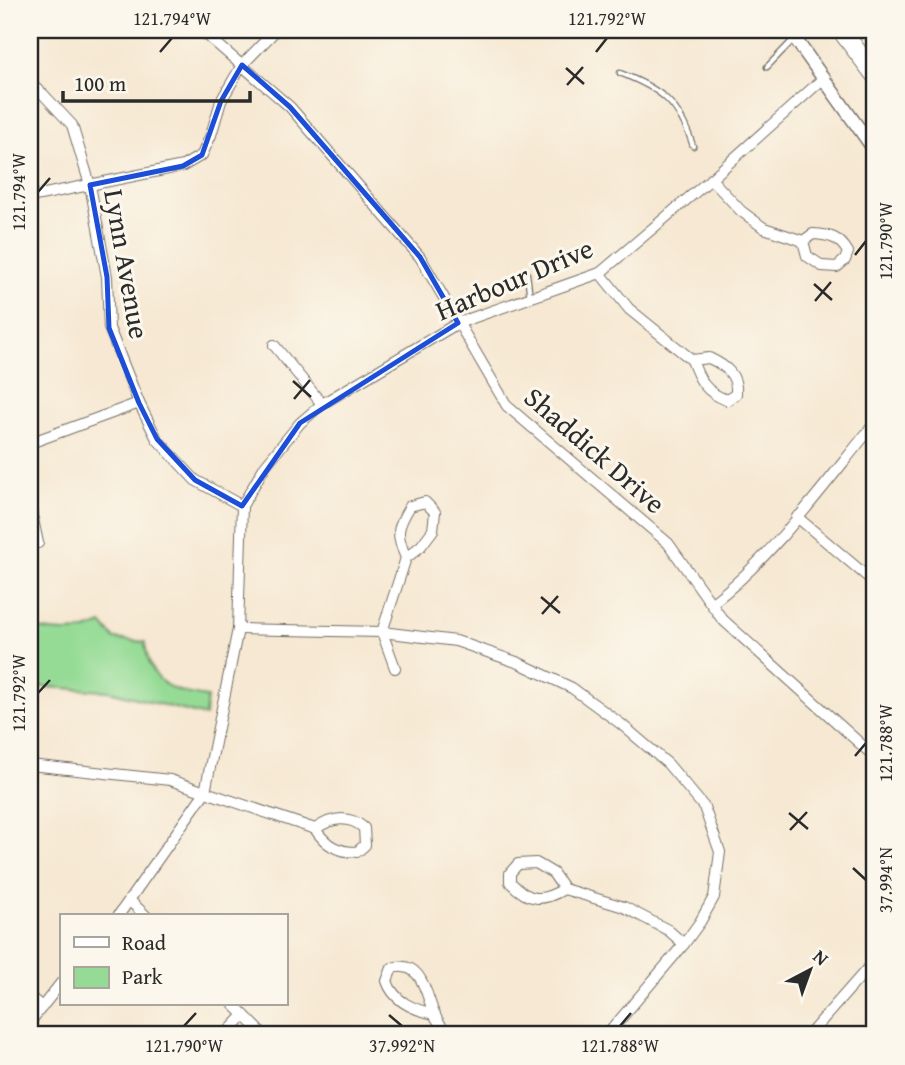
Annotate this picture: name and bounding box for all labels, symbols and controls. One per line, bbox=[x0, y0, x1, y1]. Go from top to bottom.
text: 121.794°W bbox=[133, 5, 212, 32]
text: 121.792°W bbox=[568, 5, 647, 32]
scale bar bbox=[63, 60, 250, 104]
text: 100 m bbox=[74, 68, 126, 99]
text: 121.794°W bbox=[5, 152, 32, 231]
street label: Lynn Avenue bbox=[94, 186, 161, 342]
text: 121.790°W bbox=[872, 201, 899, 280]
street label: Harbour Drive bbox=[429, 227, 599, 330]
street label: Shaddick Drive bbox=[516, 377, 675, 523]
text: 121.792°W bbox=[5, 653, 32, 732]
text: 121.788°W bbox=[872, 703, 899, 782]
text: 37.994°N bbox=[872, 847, 899, 913]
legend bbox=[60, 914, 287, 1006]
text: Road bbox=[122, 927, 167, 958]
north arrow bbox=[776, 936, 846, 1006]
text: N bbox=[807, 942, 835, 972]
text: Park bbox=[122, 961, 163, 992]
text: 121.790°W bbox=[145, 1032, 224, 1059]
text: 37.992°N bbox=[369, 1032, 435, 1059]
text: 121.788°W bbox=[581, 1032, 660, 1059]

